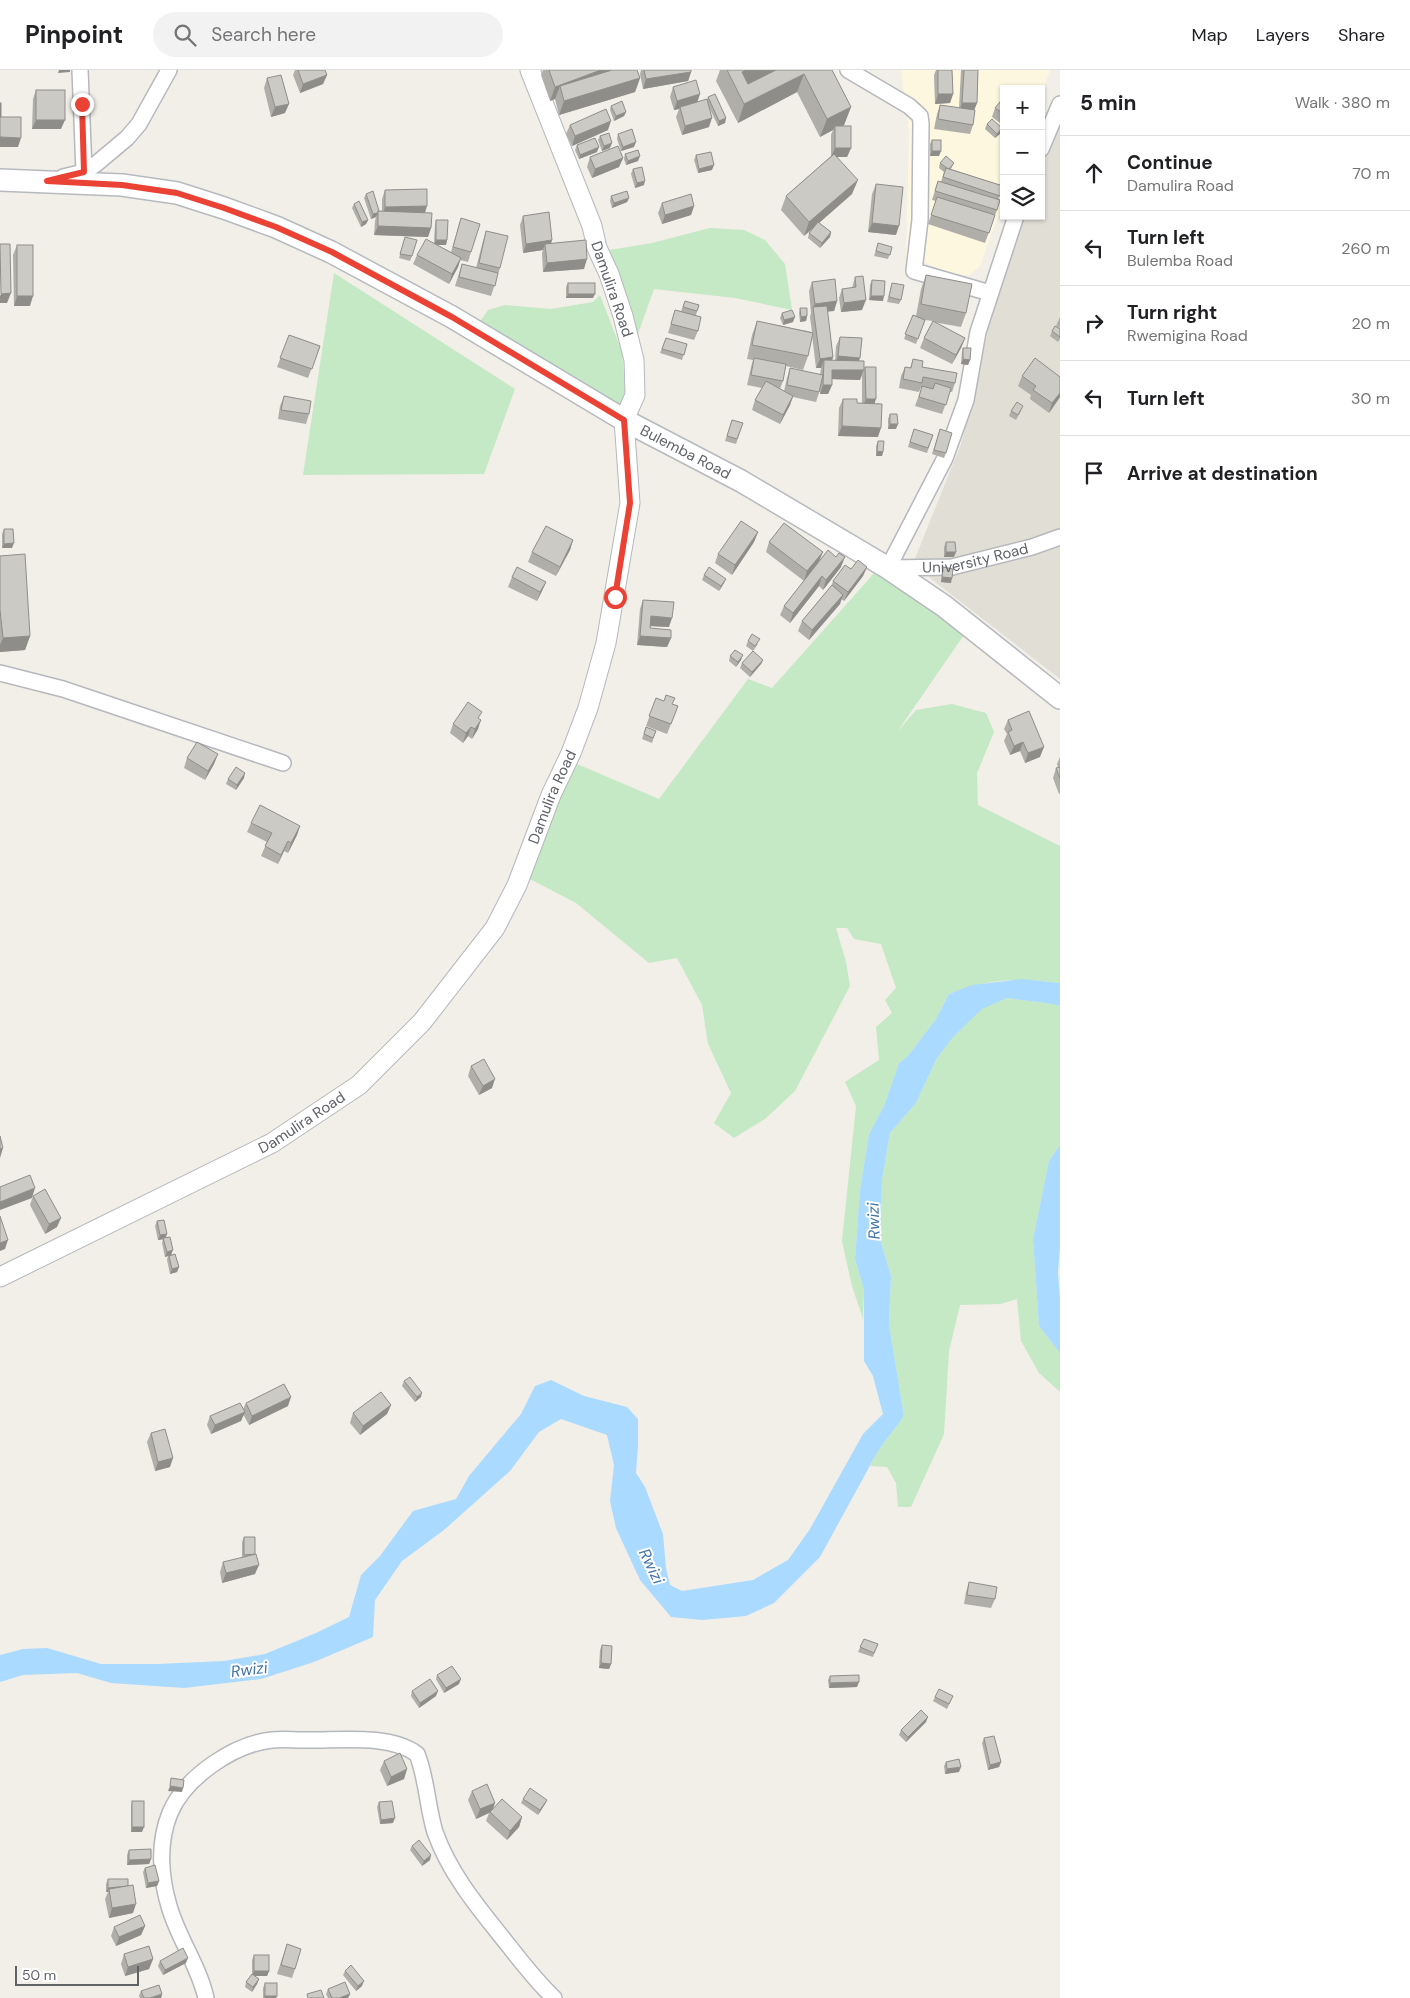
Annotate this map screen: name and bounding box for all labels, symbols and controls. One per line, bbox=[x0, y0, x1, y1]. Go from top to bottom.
search box bbox=[153, 12, 503, 57]
text: Pinpoint bbox=[25, 19, 123, 50]
icon: search bbox=[171, 21, 199, 49]
text: Search here bbox=[211, 22, 316, 47]
text: Map bbox=[1192, 23, 1228, 47]
text: Layers bbox=[1256, 23, 1310, 47]
text: Share bbox=[1338, 23, 1385, 47]
map controls bbox=[1000, 85, 1045, 220]
button: + bbox=[1000, 85, 1045, 130]
text: 5 min bbox=[1080, 89, 1136, 117]
text: Walk · 380 m bbox=[1295, 92, 1390, 113]
route end bbox=[71, 93, 94, 116]
button: − bbox=[1000, 130, 1045, 175]
text: Continue bbox=[1127, 150, 1213, 175]
icon: ahead bbox=[1080, 159, 1108, 187]
text: 70 m bbox=[1352, 163, 1390, 184]
button: layers bbox=[1000, 175, 1045, 220]
text: Damulira Road bbox=[1127, 175, 1234, 196]
text: Turn left bbox=[1127, 225, 1205, 250]
icon: left bbox=[1080, 234, 1108, 262]
street label: Damulira Road bbox=[586, 238, 638, 340]
text: 260 m bbox=[1341, 238, 1390, 259]
text: Bulemba Road bbox=[1127, 250, 1233, 271]
text: Turn right bbox=[1127, 300, 1217, 325]
icon: right bbox=[1080, 309, 1108, 337]
text: 20 m bbox=[1351, 313, 1390, 334]
text: Rwemigina Road bbox=[1127, 325, 1248, 346]
icon: left bbox=[1080, 384, 1108, 412]
text: Turn left bbox=[1127, 386, 1205, 411]
text: 30 m bbox=[1351, 388, 1390, 409]
street label: Bulemba Road bbox=[637, 420, 734, 484]
icon: arrive bbox=[1080, 459, 1108, 487]
text: Arrive at destination bbox=[1127, 461, 1318, 486]
street label: University Road bbox=[922, 538, 1030, 577]
route start bbox=[604, 586, 627, 609]
street label: Damulira Road bbox=[523, 747, 581, 847]
street label: Damulira Road bbox=[255, 1087, 349, 1158]
water label: Rwizi bbox=[862, 1201, 885, 1240]
water label: Rwizi bbox=[634, 1545, 670, 1588]
water label: Rwizi bbox=[229, 1657, 270, 1682]
scale bar bbox=[15, 1963, 139, 1986]
text: 50 m bbox=[22, 1966, 56, 1984]

